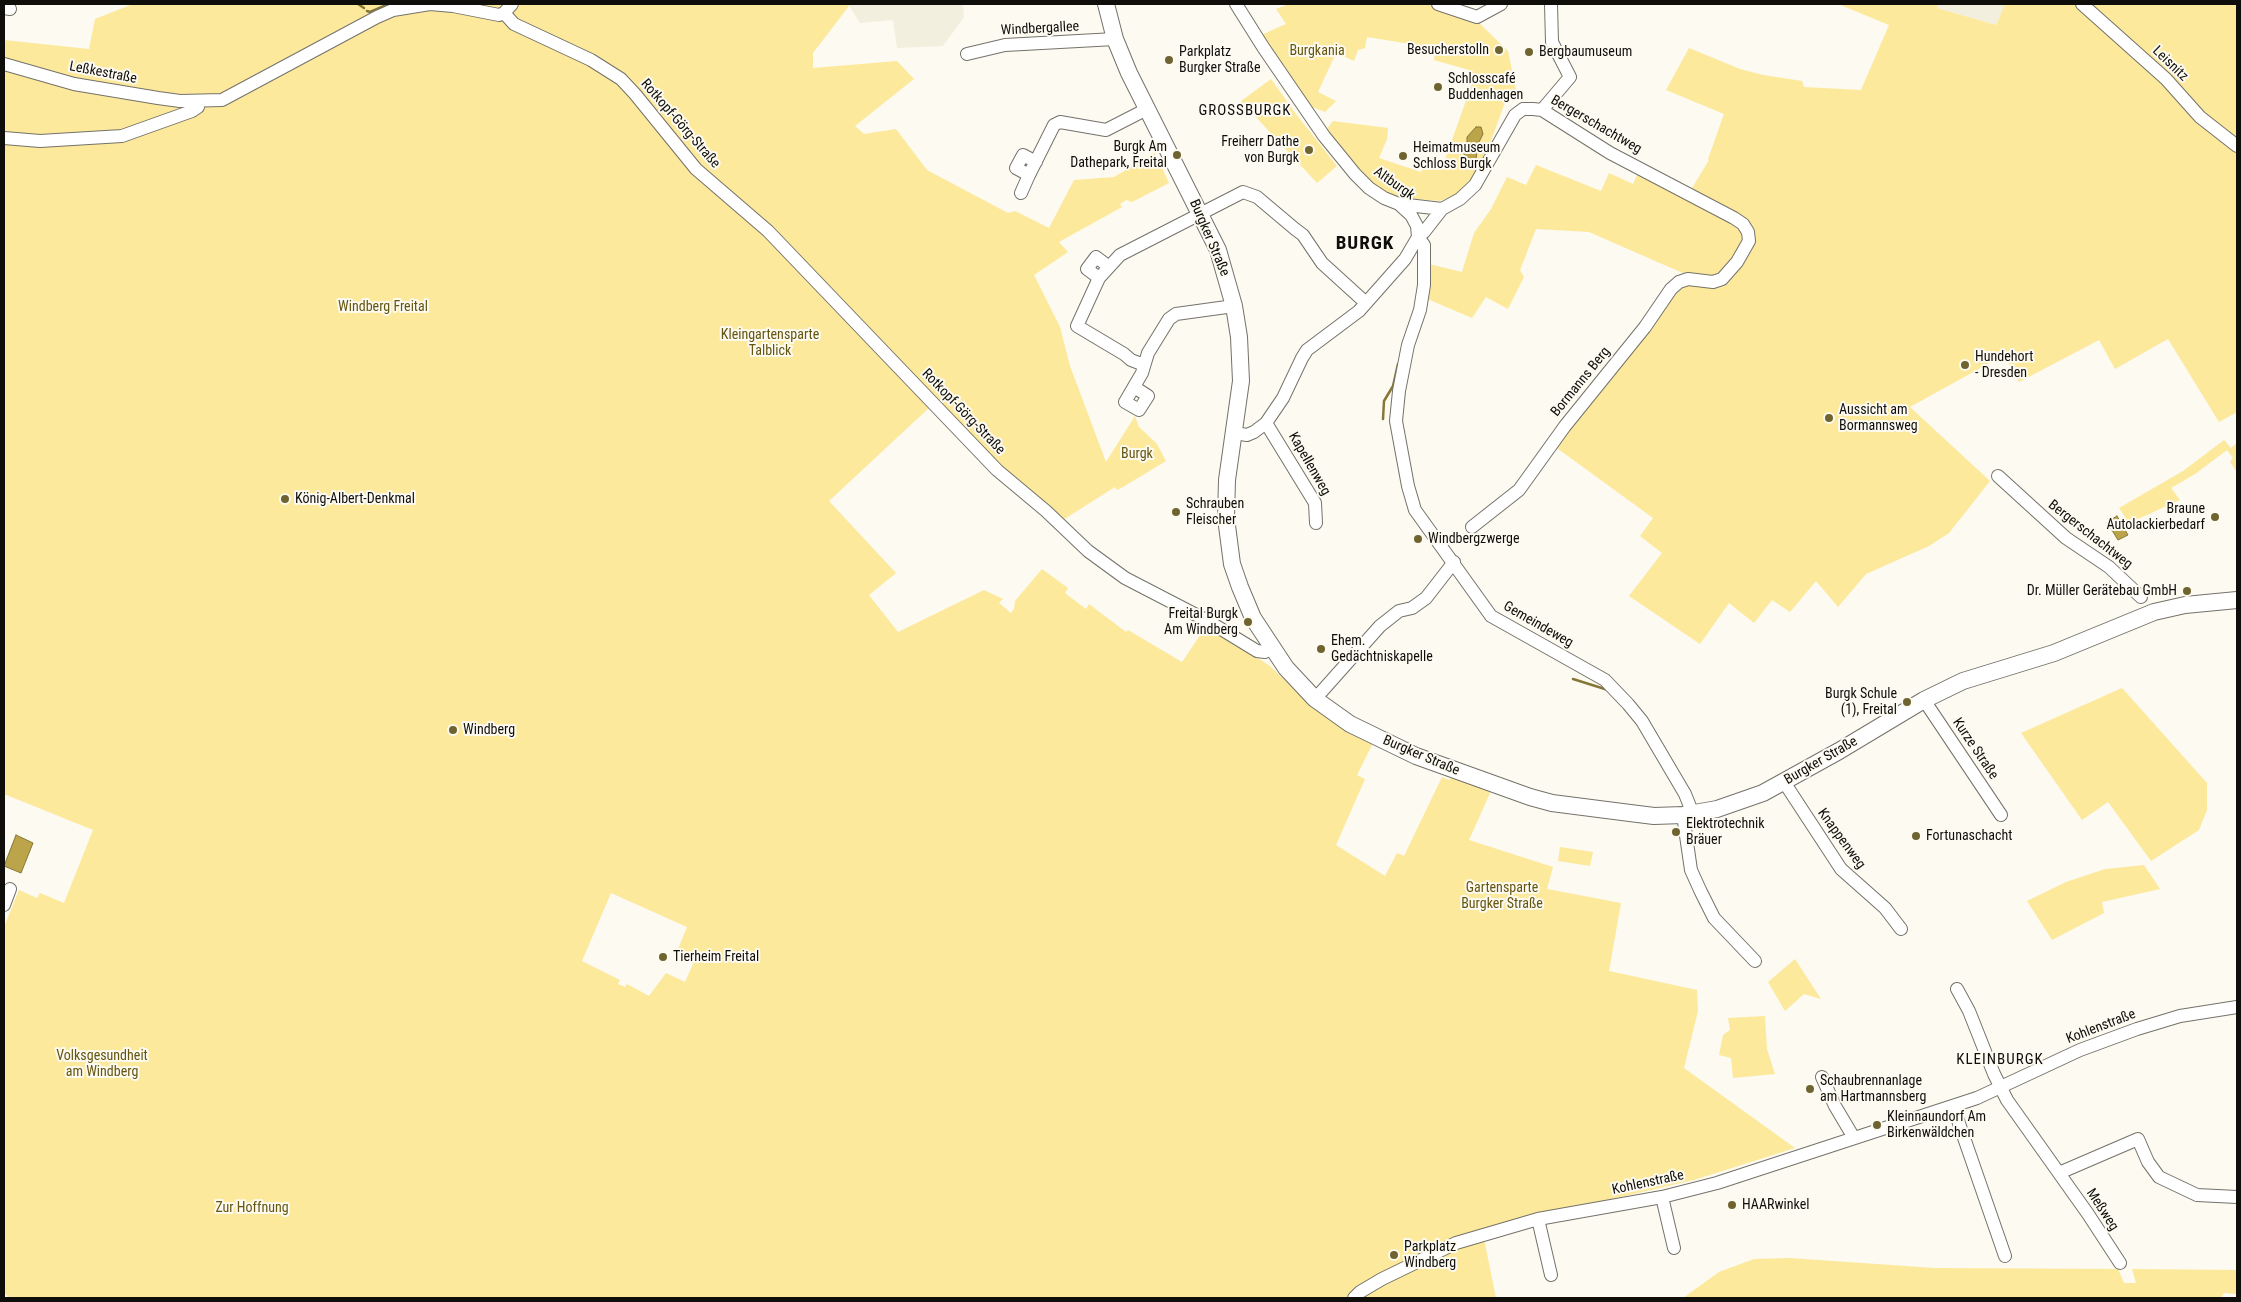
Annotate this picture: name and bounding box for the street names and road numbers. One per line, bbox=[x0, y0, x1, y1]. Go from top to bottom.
street label: Windbergallee bbox=[1000, 19, 1080, 39]
street label: Leisnitz bbox=[2149, 43, 2191, 85]
street label: Leßkestraße bbox=[68, 58, 138, 88]
street label: Rotkopf-Görg-Straße bbox=[637, 76, 723, 172]
street label: Bergerschachtweg bbox=[1547, 92, 1645, 158]
street label: Altburgk bbox=[1370, 164, 1418, 204]
street label: Burgker Straße bbox=[1185, 197, 1233, 279]
street label: Bormanns Berg bbox=[1548, 344, 1614, 420]
street label: Rotkopf-Görg-Straße bbox=[918, 366, 1008, 458]
street label: Kapellenweg bbox=[1284, 429, 1334, 499]
street label: Bergerschachtweg bbox=[2045, 497, 2135, 573]
street label: Gemeindeweg bbox=[1500, 598, 1576, 652]
street label: Kurze Straße bbox=[1948, 715, 2002, 783]
street label: Burgker Straße bbox=[1380, 732, 1462, 780]
street label: Burgker Straße bbox=[1781, 733, 1861, 789]
street label: Knappenweg bbox=[1813, 805, 1869, 873]
street label: Kohlenstraße bbox=[2064, 1006, 2138, 1048]
street label: Kohlenstraße bbox=[1611, 1167, 1685, 1199]
street label: Meßweg bbox=[2082, 1186, 2122, 1234]

